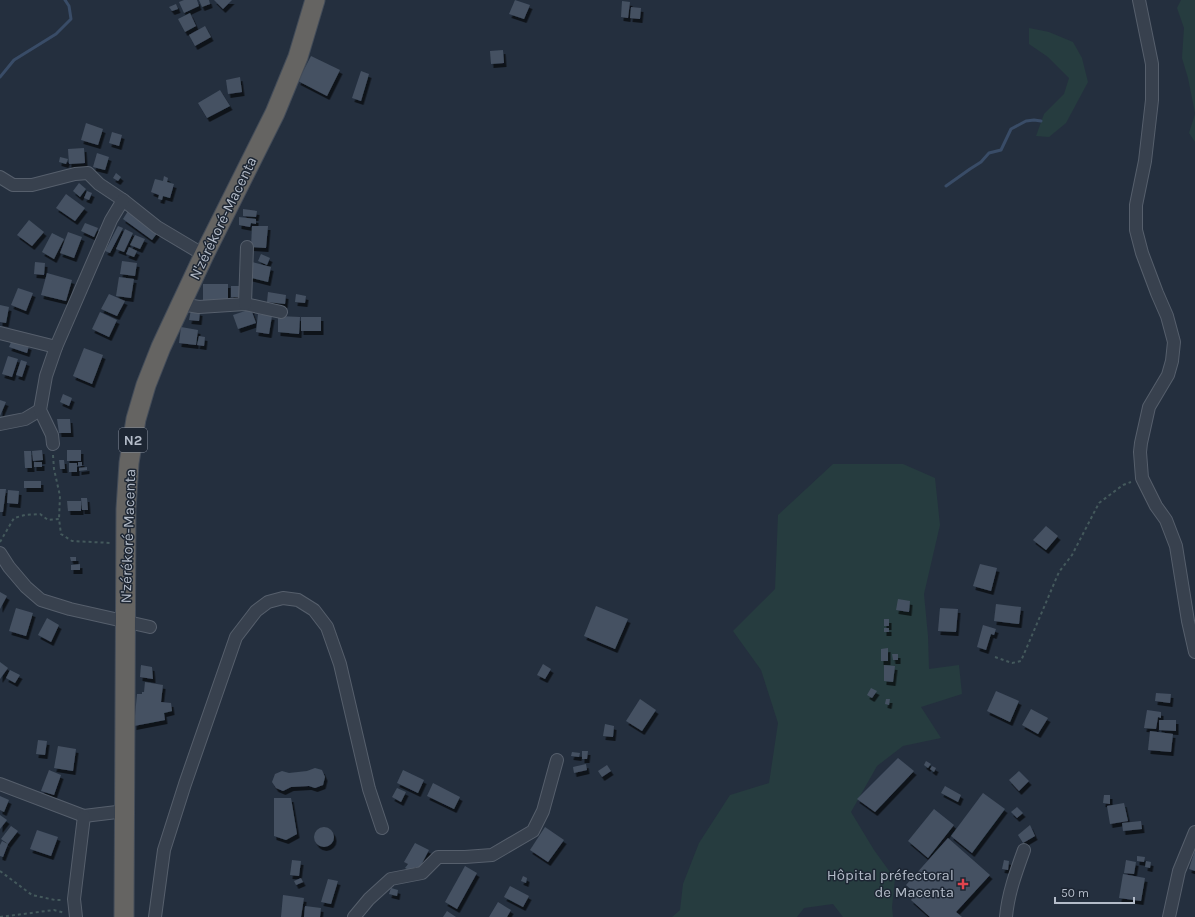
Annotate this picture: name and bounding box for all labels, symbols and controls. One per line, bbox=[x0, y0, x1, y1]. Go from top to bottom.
street label: N'zérékoré-Macenta bbox=[185, 154, 261, 282]
road number: N2 bbox=[119, 428, 147, 452]
street label: N'zérékoré-Macenta bbox=[117, 468, 139, 604]
place label: Hôpital préfectoral de Macenta bbox=[827, 866, 954, 901]
marker: Hôpital préfectoral de Macenta bbox=[957, 878, 969, 890]
scale bar bbox=[1055, 879, 1134, 905]
text: 50 m bbox=[1061, 886, 1089, 900]

